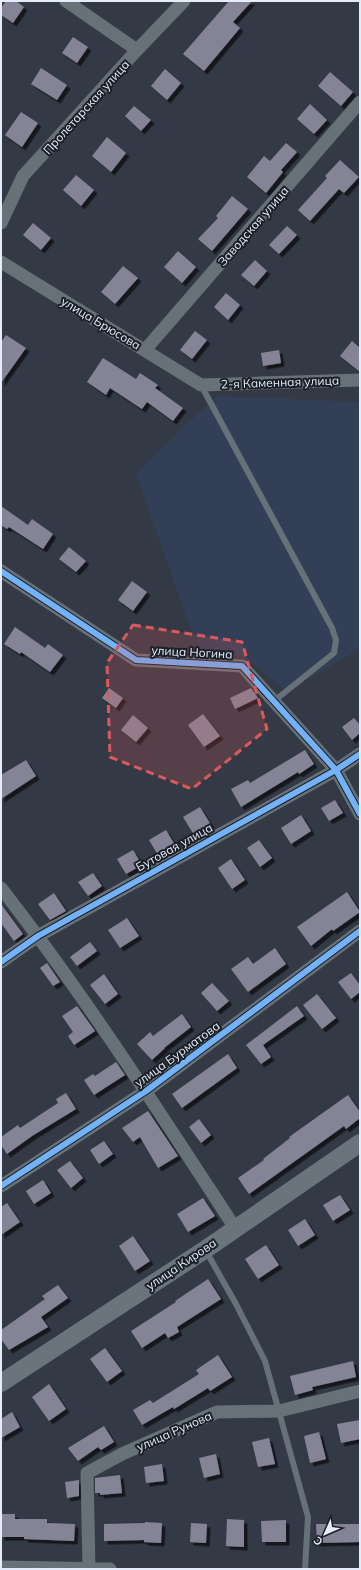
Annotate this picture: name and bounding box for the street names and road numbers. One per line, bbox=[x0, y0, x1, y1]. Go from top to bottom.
street label: Пролетарская улица bbox=[40, 57, 132, 157]
street label: Заводская улица bbox=[214, 183, 292, 269]
street label: улица Брюсова bbox=[59, 293, 143, 353]
street label: 2-я Каменная улица bbox=[221, 372, 339, 392]
street label: улица Ногина bbox=[151, 642, 233, 662]
street label: Бутовая улица bbox=[133, 820, 215, 874]
street label: улица Бурматова bbox=[131, 1018, 223, 1090]
street label: улица Кирова bbox=[143, 1235, 219, 1293]
street label: улица Рунова bbox=[134, 1408, 214, 1454]

